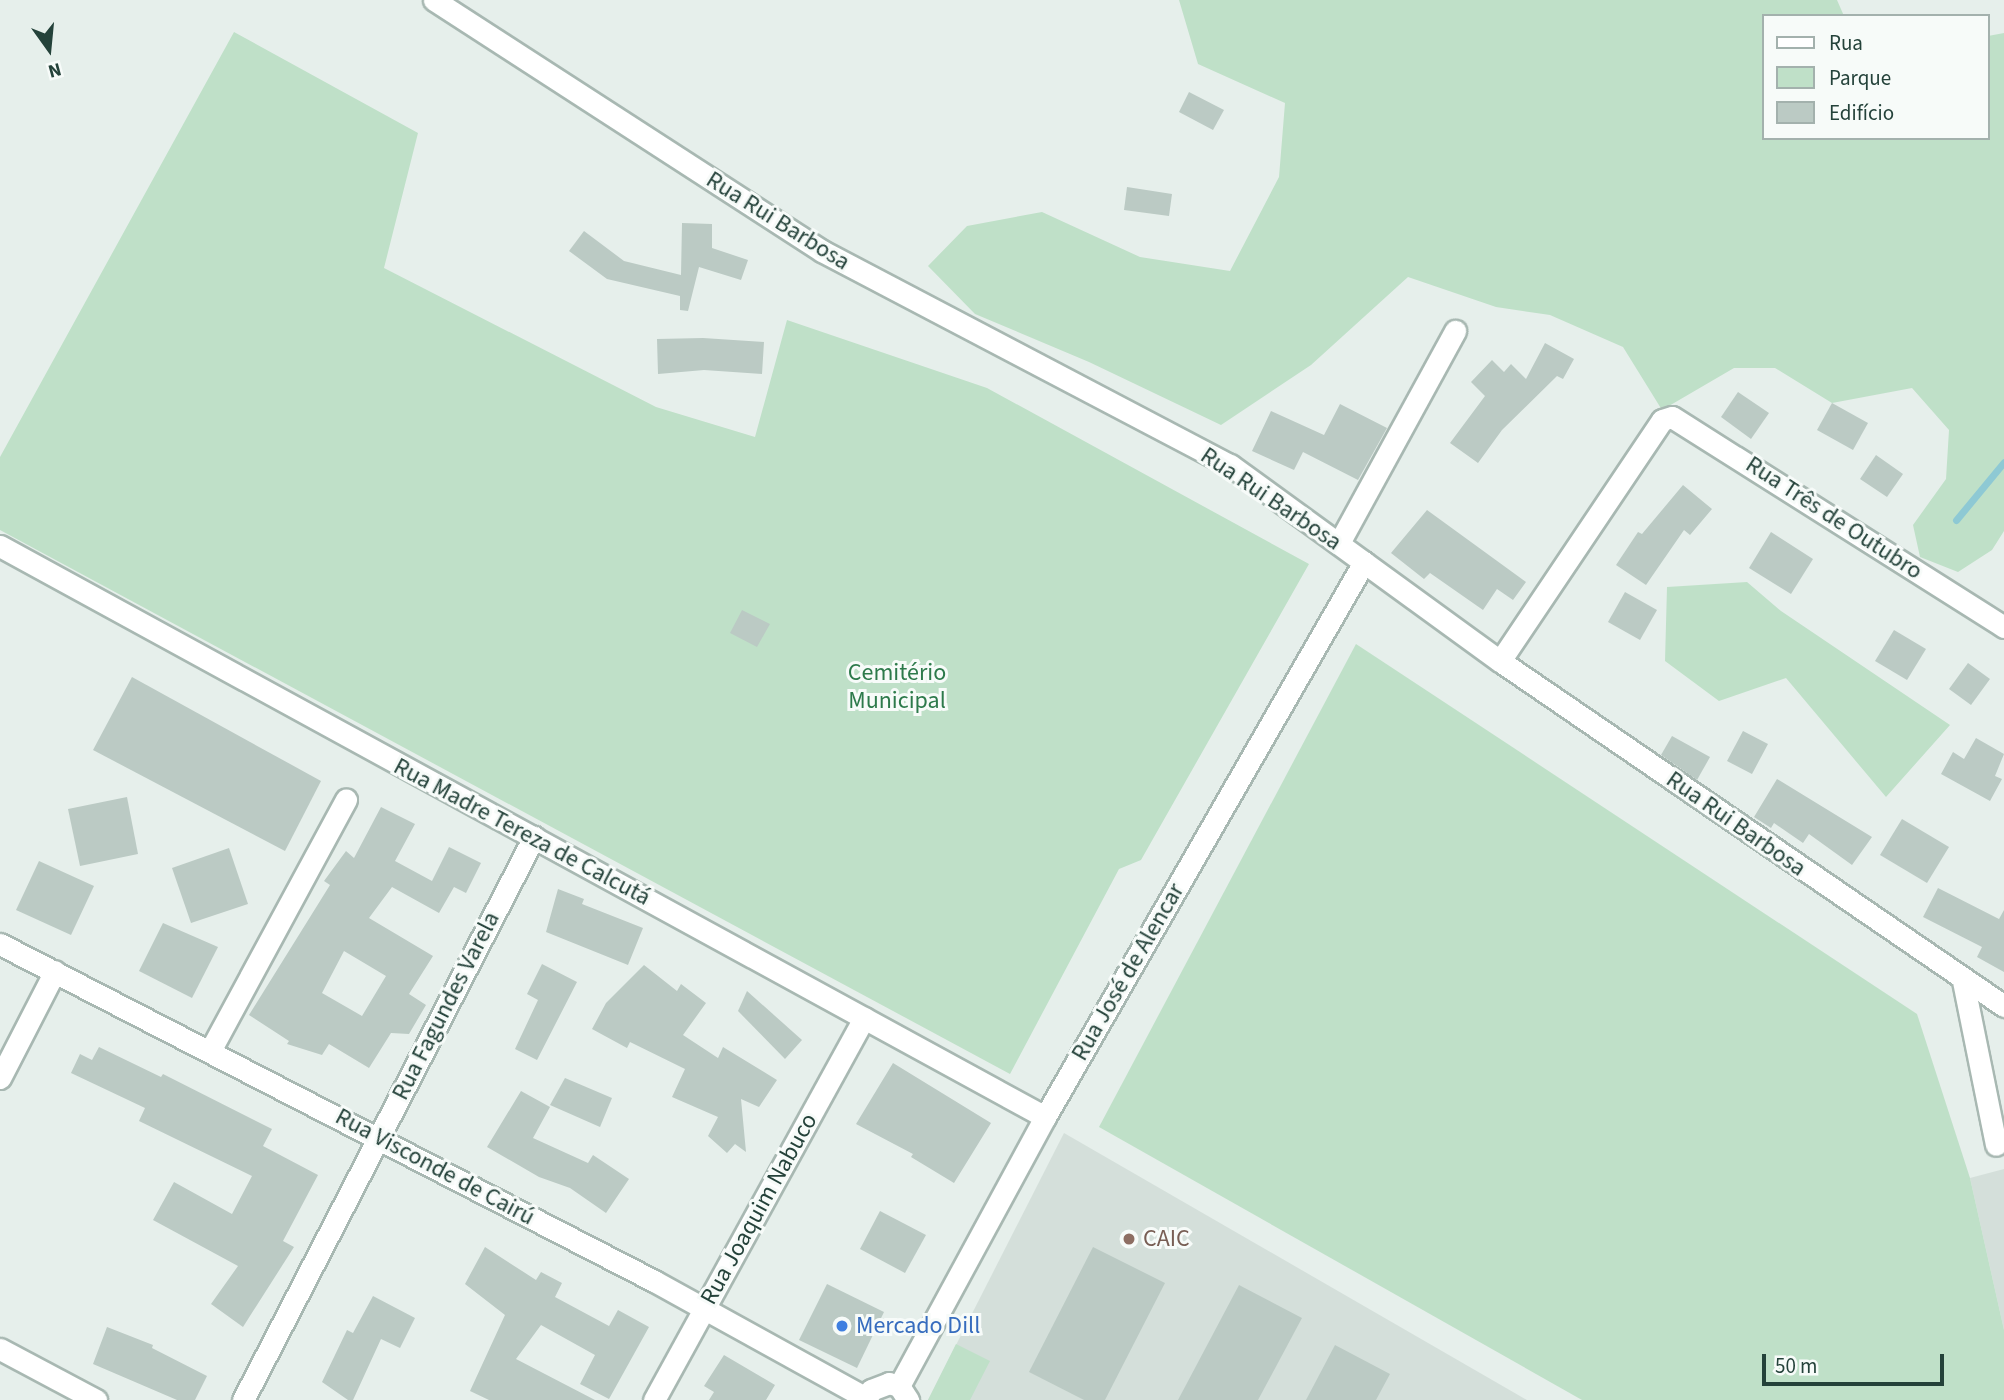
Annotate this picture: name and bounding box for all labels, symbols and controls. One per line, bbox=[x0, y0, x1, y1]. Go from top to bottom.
north arrow bbox=[14, 14, 84, 84]
legend bbox=[1762, 14, 1990, 140]
text: Rua bbox=[1829, 28, 1863, 58]
text: N bbox=[45, 55, 64, 84]
text: Parque bbox=[1829, 63, 1891, 93]
text: Edifício bbox=[1829, 98, 1894, 128]
street label: Rua Rui Barbosa bbox=[701, 165, 855, 277]
street label: Rua Rui Barbosa bbox=[1195, 441, 1347, 557]
street label: Rua Três de Outubro bbox=[1740, 450, 1928, 586]
park label: Cemitério Municipal bbox=[848, 659, 946, 715]
street label: Rua Madre Tereza de Calcutá bbox=[389, 752, 655, 912]
street label: Rua Rui Barbosa bbox=[1661, 765, 1811, 883]
street label: Rua José de Alencar bbox=[1065, 878, 1191, 1066]
street label: Rua Fagundes Varela bbox=[386, 907, 506, 1105]
street label: Rua Visconde de Cairú bbox=[330, 1102, 540, 1232]
street label: Rua Joaquim Nabuco bbox=[694, 1108, 824, 1310]
place label: CAIC bbox=[1143, 1225, 1190, 1253]
marker: CAIC bbox=[1121, 1231, 1137, 1247]
place label: Mercado Dill bbox=[856, 1312, 980, 1340]
marker: Mercado Dill bbox=[834, 1318, 850, 1334]
scale bar bbox=[1766, 1340, 1948, 1384]
text: 50 m bbox=[1775, 1351, 1817, 1381]

